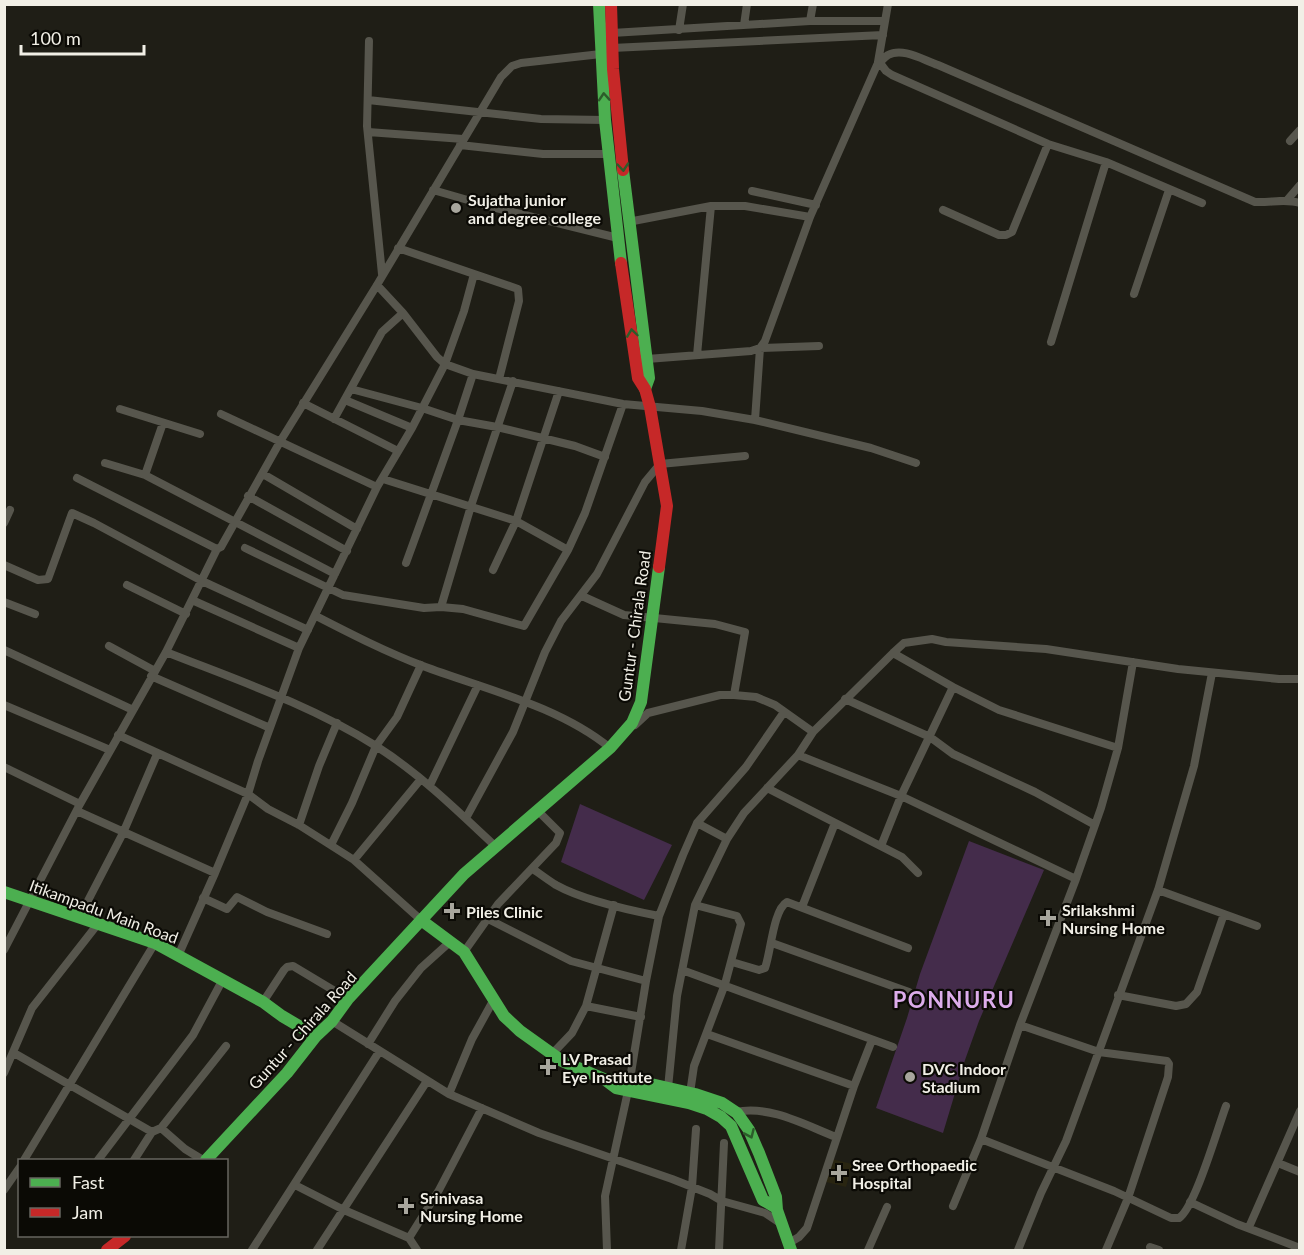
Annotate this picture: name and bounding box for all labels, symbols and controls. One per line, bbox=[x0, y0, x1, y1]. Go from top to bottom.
scale bar bbox=[21, 18, 144, 56]
text: 100 m bbox=[30, 27, 81, 49]
one-way arrow bbox=[597, 93, 610, 102]
one-way arrow bbox=[616, 163, 629, 172]
place label: Sujatha junior and degree college bbox=[468, 190, 601, 227]
marker: Sujatha junior and degree college bbox=[449, 201, 463, 215]
one-way arrow bbox=[626, 328, 638, 337]
street label: Guntur - Chirala Road bbox=[614, 549, 654, 703]
street label: Itikampadu Main Road bbox=[27, 875, 181, 947]
place label: Srilakshmi Nursing Home bbox=[1062, 900, 1165, 937]
marker: Piles Clinic bbox=[443, 902, 461, 920]
place label: Piles Clinic bbox=[466, 902, 543, 921]
marker: Srilakshmi Nursing Home bbox=[1039, 909, 1057, 927]
street label: Guntur - Chirala Road bbox=[244, 967, 360, 1093]
district label: PONNURU bbox=[893, 986, 1015, 1013]
place label: LV Prasad Eye Institute bbox=[562, 1049, 652, 1086]
marker: LV Prasad Eye Institute bbox=[539, 1058, 557, 1076]
place label: DVC Indoor Stadium bbox=[922, 1059, 1006, 1096]
marker: DVC Indoor Stadium bbox=[903, 1070, 917, 1084]
one-way arrow bbox=[742, 1128, 754, 1139]
place label: Sree Orthopaedic Hospital bbox=[852, 1155, 977, 1192]
legend bbox=[18, 1159, 228, 1237]
marker: Sree Orthopaedic Hospital bbox=[830, 1164, 848, 1182]
text: Fast bbox=[72, 1171, 105, 1193]
place label: Srinivasa Nursing Home bbox=[420, 1188, 523, 1225]
marker: Srinivasa Nursing Home bbox=[397, 1197, 415, 1215]
text: Jam bbox=[72, 1201, 103, 1223]

